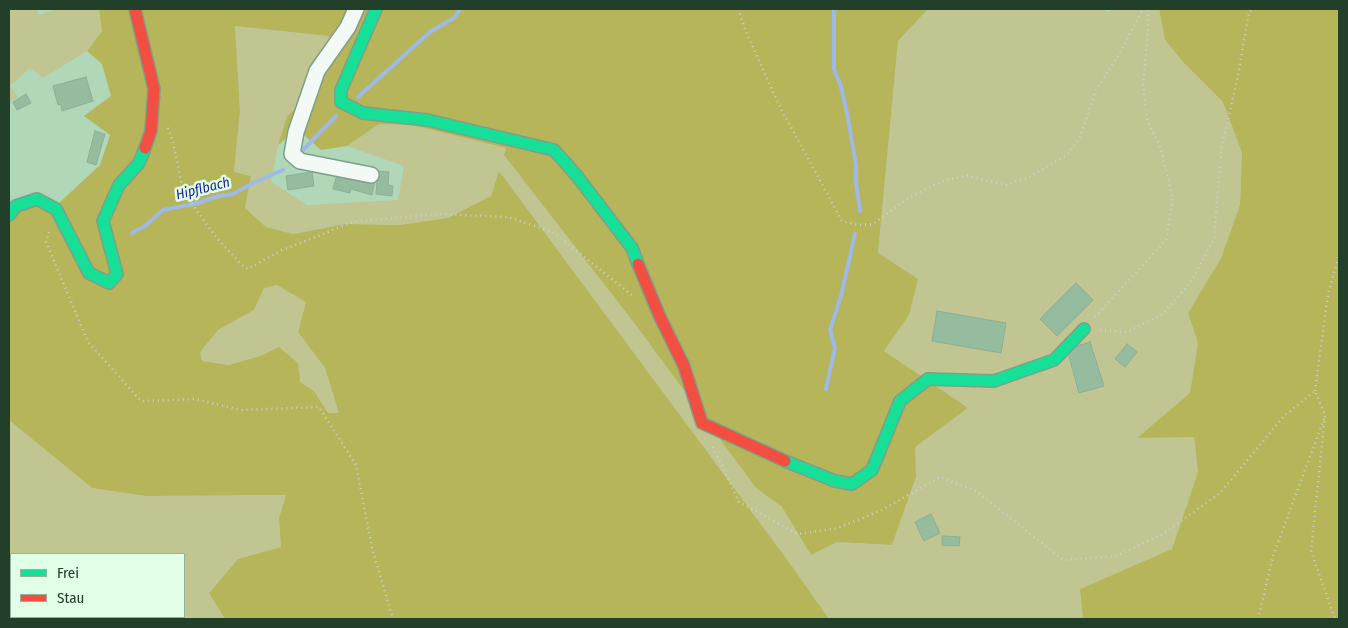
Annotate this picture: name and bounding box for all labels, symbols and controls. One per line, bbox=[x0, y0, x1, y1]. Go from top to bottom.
water label: Hipflbach bbox=[174, 174, 232, 204]
legend bbox=[10, 553, 185, 618]
text: Frei bbox=[57, 564, 79, 582]
text: Stau bbox=[57, 589, 84, 607]

